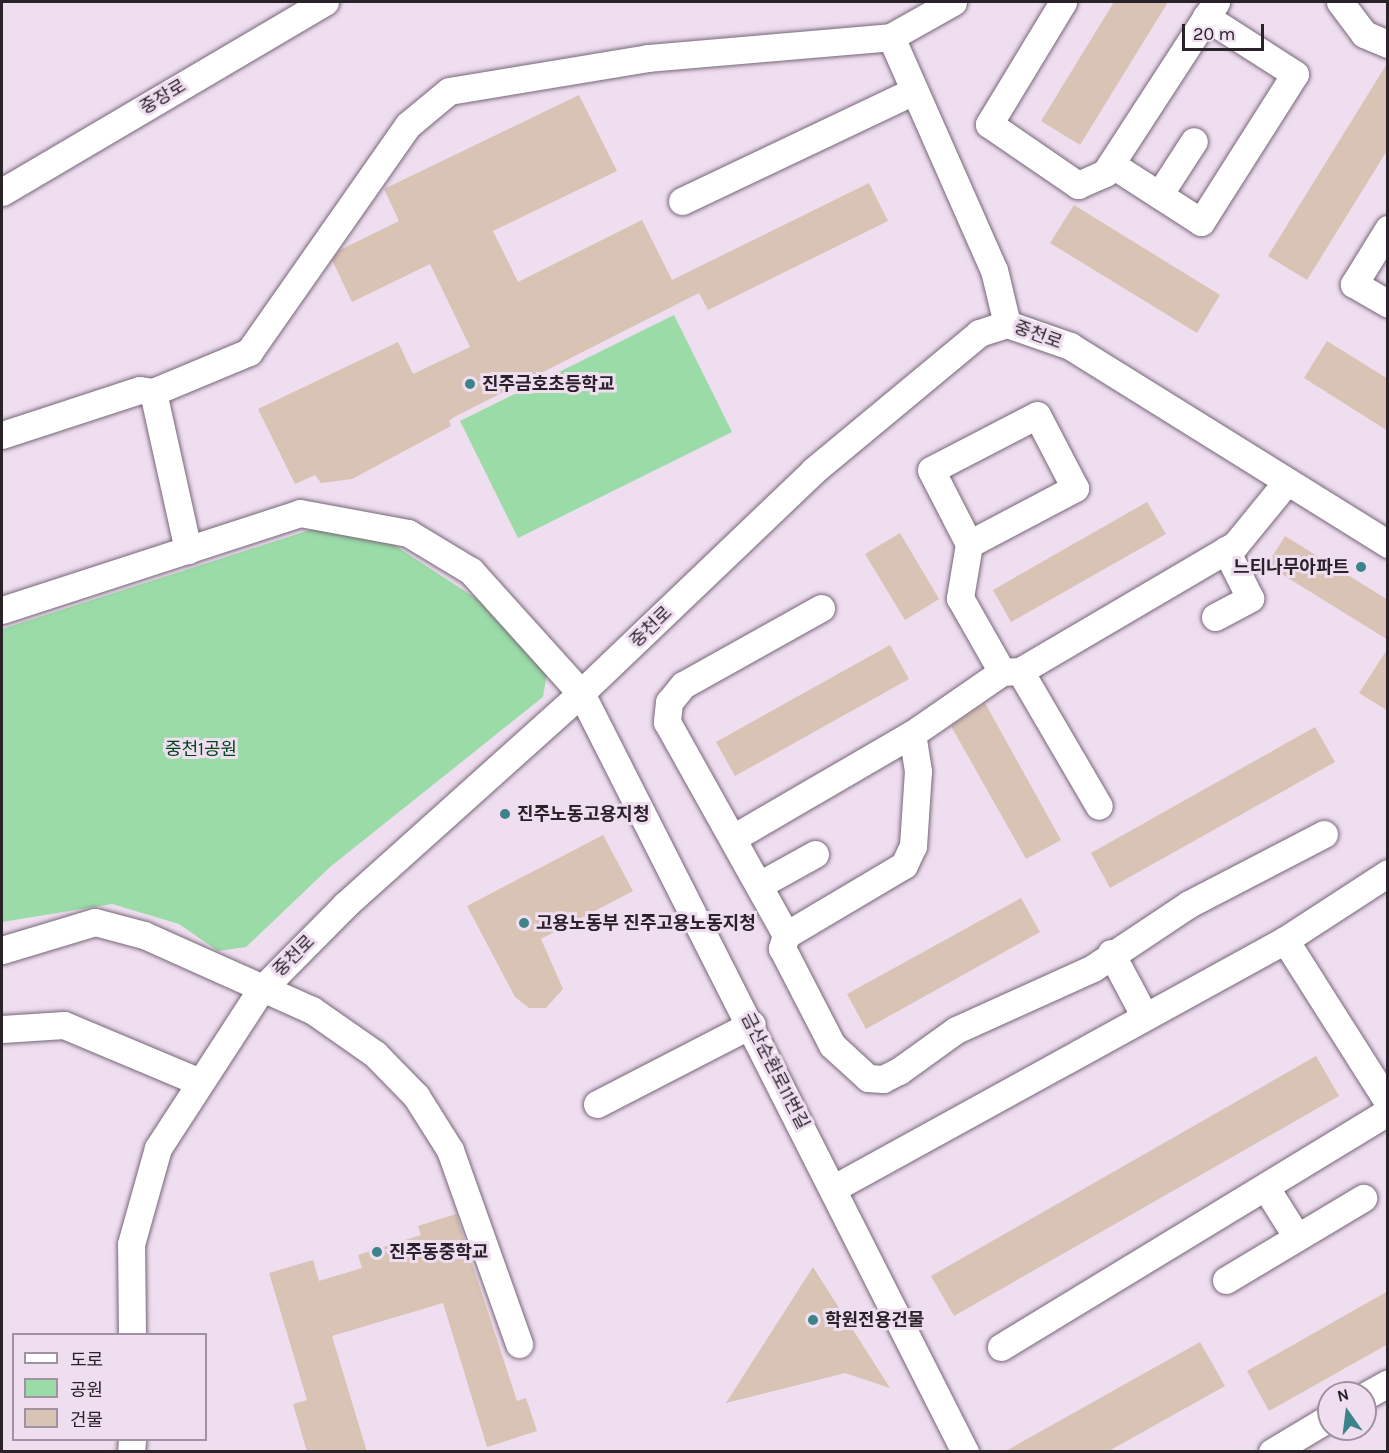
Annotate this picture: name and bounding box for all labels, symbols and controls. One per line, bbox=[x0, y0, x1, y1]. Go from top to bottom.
scale bar bbox=[1185, 12, 1268, 50]
text: 20 m bbox=[1193, 23, 1235, 45]
street label: 중장로 bbox=[136, 75, 190, 119]
street label: 중천로 bbox=[1011, 316, 1065, 354]
place label: 진주금호초등학교 bbox=[482, 373, 614, 395]
marker: 진주금호초등학교 bbox=[463, 377, 477, 391]
place label: 느티나무아파트 bbox=[1233, 556, 1349, 578]
marker: 느티나무아파트 bbox=[1354, 560, 1368, 574]
street label: 중천로 bbox=[626, 602, 676, 652]
park label: 중천1공원 bbox=[165, 738, 237, 760]
place label: 진주노동고용지청 bbox=[517, 803, 649, 825]
marker: 진주노동고용지청 bbox=[498, 807, 512, 821]
place label: 고용노동부 진주고용노동지청 bbox=[536, 912, 756, 934]
marker: 고용노동부 진주고용노동지청 bbox=[517, 916, 531, 930]
street label: 중천로 bbox=[269, 931, 319, 981]
street label: 금산순환로11번길 bbox=[736, 1009, 814, 1133]
place label: 진주동중학교 bbox=[389, 1241, 488, 1263]
marker: 진주동중학교 bbox=[370, 1245, 384, 1259]
place label: 학원전용건물 bbox=[825, 1309, 924, 1331]
marker: 학원전용건물 bbox=[806, 1313, 820, 1327]
legend bbox=[12, 1333, 207, 1441]
text: 도로 bbox=[70, 1349, 103, 1371]
text: 공원 bbox=[70, 1379, 103, 1401]
north arrow bbox=[1317, 1381, 1377, 1441]
text: N bbox=[1335, 1384, 1351, 1406]
text: 건물 bbox=[70, 1409, 103, 1431]

